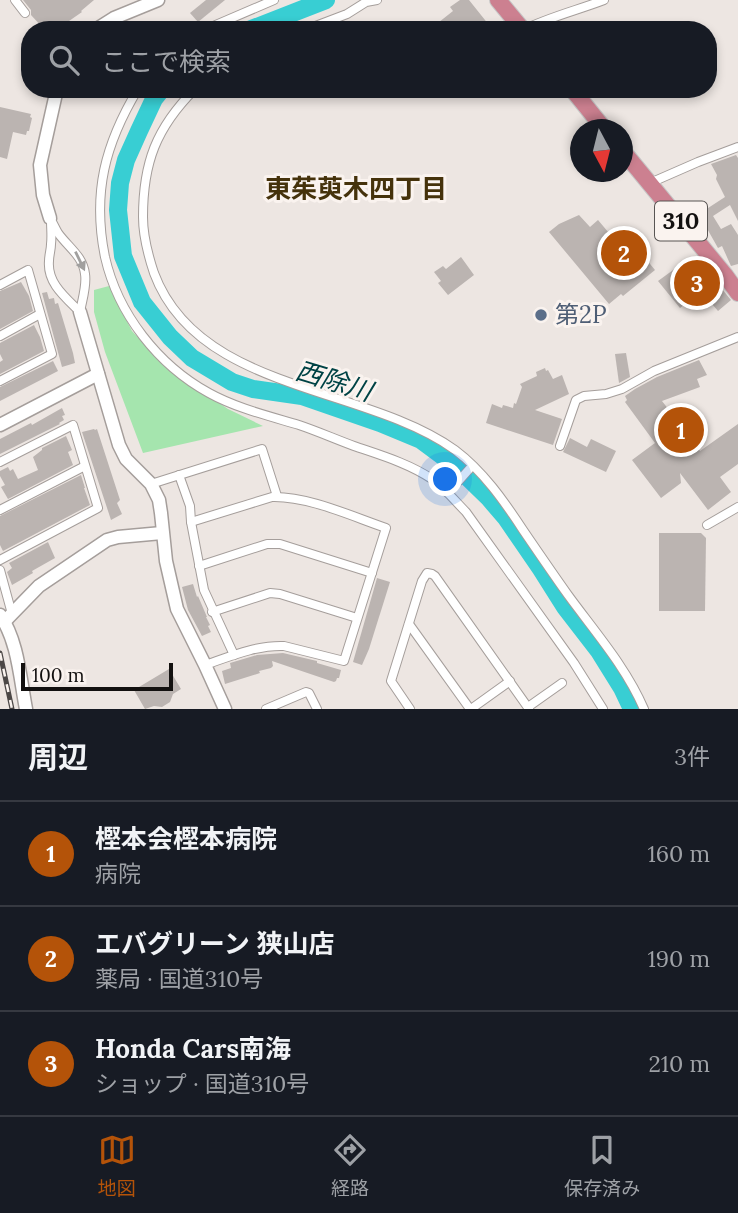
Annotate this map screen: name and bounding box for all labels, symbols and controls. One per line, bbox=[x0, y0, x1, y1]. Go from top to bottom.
search box bbox=[21, 21, 717, 98]
icon: search bbox=[45, 41, 83, 79]
text: ここで検索 bbox=[101, 45, 231, 78]
north arrow bbox=[570, 119, 633, 182]
district label: 東茱萸木四丁目 bbox=[265, 172, 447, 205]
road number: 310 bbox=[655, 202, 707, 241]
pin: 2 bbox=[601, 227, 647, 279]
one-way arrow bbox=[73, 252, 85, 272]
pin: 3 bbox=[674, 257, 720, 309]
place label: 第2P bbox=[555, 299, 606, 330]
marker: 第2P bbox=[533, 307, 549, 323]
water label: 西除川 bbox=[292, 353, 379, 409]
pin: 1 bbox=[658, 404, 704, 456]
your location bbox=[428, 462, 462, 496]
scale bar bbox=[21, 660, 173, 692]
text: 100 m bbox=[32, 663, 85, 687]
text: 周辺 bbox=[28, 738, 88, 776]
text: 3件 bbox=[674, 742, 710, 771]
text: 樫本会樫本病院 bbox=[95, 822, 277, 855]
text: 1 bbox=[46, 839, 56, 868]
text: 160 m bbox=[647, 839, 710, 868]
text: 病院 bbox=[95, 859, 141, 888]
text: エバグリーン 狭山店 bbox=[95, 927, 335, 960]
text: 2 bbox=[45, 944, 57, 973]
text: 190 m bbox=[647, 944, 710, 973]
text: 薬局 · 国道310号 bbox=[95, 964, 263, 993]
text: Honda Cars南海 bbox=[95, 1032, 291, 1065]
text: 3 bbox=[45, 1049, 57, 1078]
text: 210 m bbox=[648, 1049, 710, 1078]
text: ショップ · 国道310号 bbox=[95, 1069, 309, 1098]
tab: 地図 bbox=[98, 1131, 136, 1200]
tab: 経路 bbox=[331, 1131, 369, 1200]
tab: 保存済み bbox=[564, 1131, 640, 1200]

